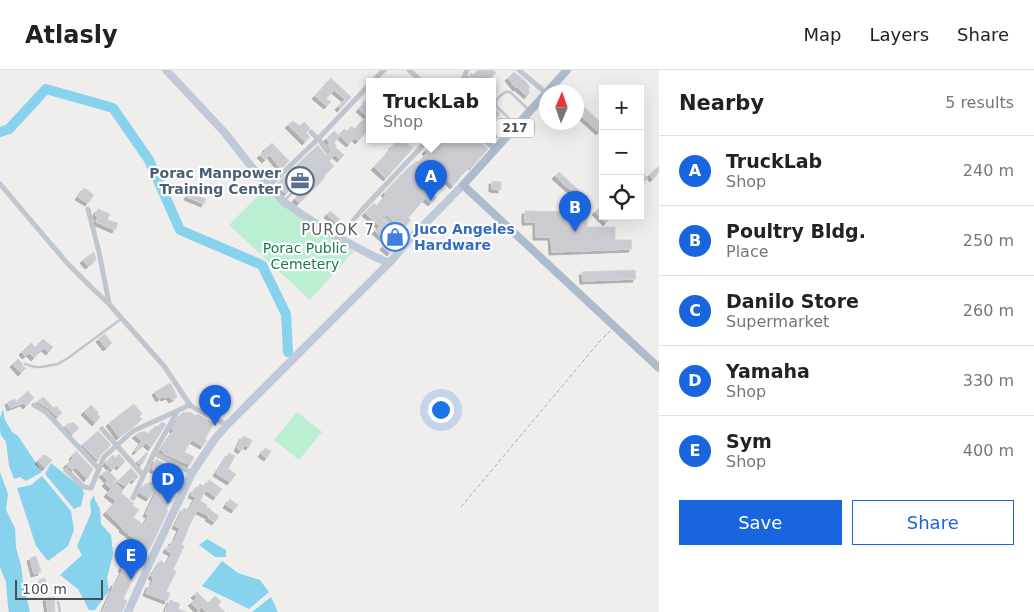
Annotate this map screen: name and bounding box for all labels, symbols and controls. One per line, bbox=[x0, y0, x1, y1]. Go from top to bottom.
text: Atlasly bbox=[25, 21, 118, 49]
text: Map bbox=[803, 24, 841, 45]
text: Layers bbox=[869, 24, 929, 45]
text: Share bbox=[957, 24, 1009, 45]
popup bbox=[366, 78, 496, 143]
north arrow bbox=[539, 85, 584, 130]
map controls bbox=[599, 85, 644, 220]
button: + bbox=[599, 85, 644, 130]
text: TruckLab bbox=[383, 90, 479, 112]
text: Nearby bbox=[679, 91, 764, 115]
text: 5 results bbox=[945, 93, 1014, 112]
text: Shop bbox=[383, 112, 423, 131]
road number: 217 bbox=[496, 118, 534, 138]
button: − bbox=[599, 130, 644, 175]
text: TruckLab bbox=[726, 150, 822, 172]
pin: A bbox=[415, 160, 447, 201]
text: A bbox=[689, 161, 701, 180]
text: 240 m bbox=[963, 161, 1014, 180]
place label: Porac Manpower Training Center bbox=[149, 165, 281, 197]
office icon: Porac Manpower Training Center bbox=[285, 166, 315, 196]
text: Shop bbox=[726, 172, 766, 191]
button: locate bbox=[599, 175, 644, 220]
pin: B bbox=[559, 191, 591, 232]
text: Poultry Bldg. bbox=[726, 220, 866, 242]
district label: PUROK 7 bbox=[301, 221, 375, 239]
place label: Juco Angeles Hardware bbox=[413, 221, 515, 253]
shop icon: Juco Angeles Hardware bbox=[380, 222, 410, 252]
text: B bbox=[689, 231, 701, 250]
text: 250 m bbox=[963, 231, 1014, 250]
park label: Porac Public Cemetery bbox=[263, 240, 347, 272]
text: Place bbox=[726, 242, 769, 261]
text: Danilo Store bbox=[726, 290, 859, 312]
text: C bbox=[689, 301, 701, 320]
text: 260 m bbox=[963, 301, 1014, 320]
text: Supermarket bbox=[726, 312, 829, 331]
text: Yamaha bbox=[726, 360, 810, 382]
text: D bbox=[688, 371, 702, 390]
text: 330 m bbox=[963, 371, 1014, 390]
text: Shop bbox=[726, 382, 766, 401]
pin: C bbox=[199, 385, 231, 426]
your location bbox=[428, 397, 454, 423]
text: Sym bbox=[726, 430, 772, 452]
text: E bbox=[690, 441, 700, 460]
text: 400 m bbox=[963, 441, 1014, 460]
text: Shop bbox=[726, 452, 766, 471]
pin: D bbox=[152, 463, 184, 504]
button: Save bbox=[679, 500, 842, 545]
button: Share bbox=[852, 500, 1014, 545]
pin: E bbox=[115, 539, 147, 580]
scale bar bbox=[15, 577, 102, 600]
text: 100 m bbox=[22, 581, 67, 597]

